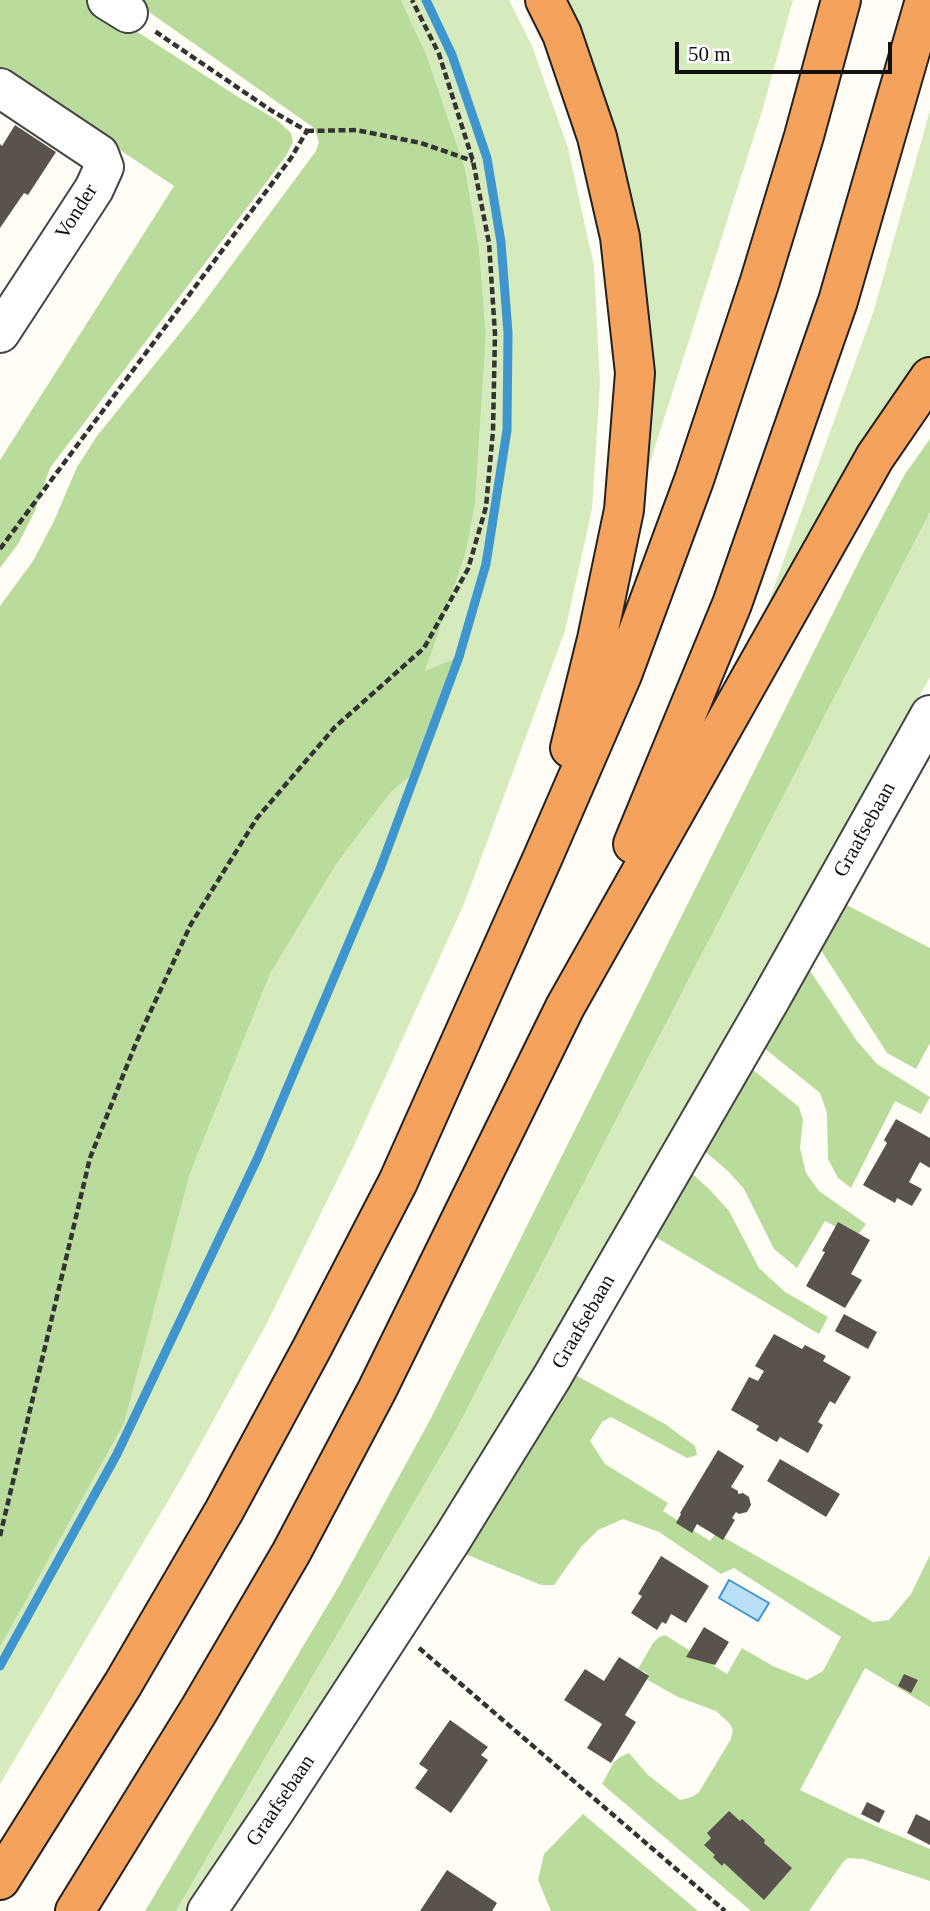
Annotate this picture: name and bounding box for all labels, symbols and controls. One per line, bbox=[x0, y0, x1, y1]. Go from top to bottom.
scale bar bbox=[678, 28, 895, 72]
text: 50 m bbox=[688, 42, 731, 66]
street label: Vonder bbox=[50, 180, 104, 244]
street label: Graafsebaan bbox=[829, 778, 901, 882]
street label: Graafsebaan bbox=[547, 1270, 621, 1374]
street label: Graafsebaan bbox=[241, 1750, 321, 1852]

